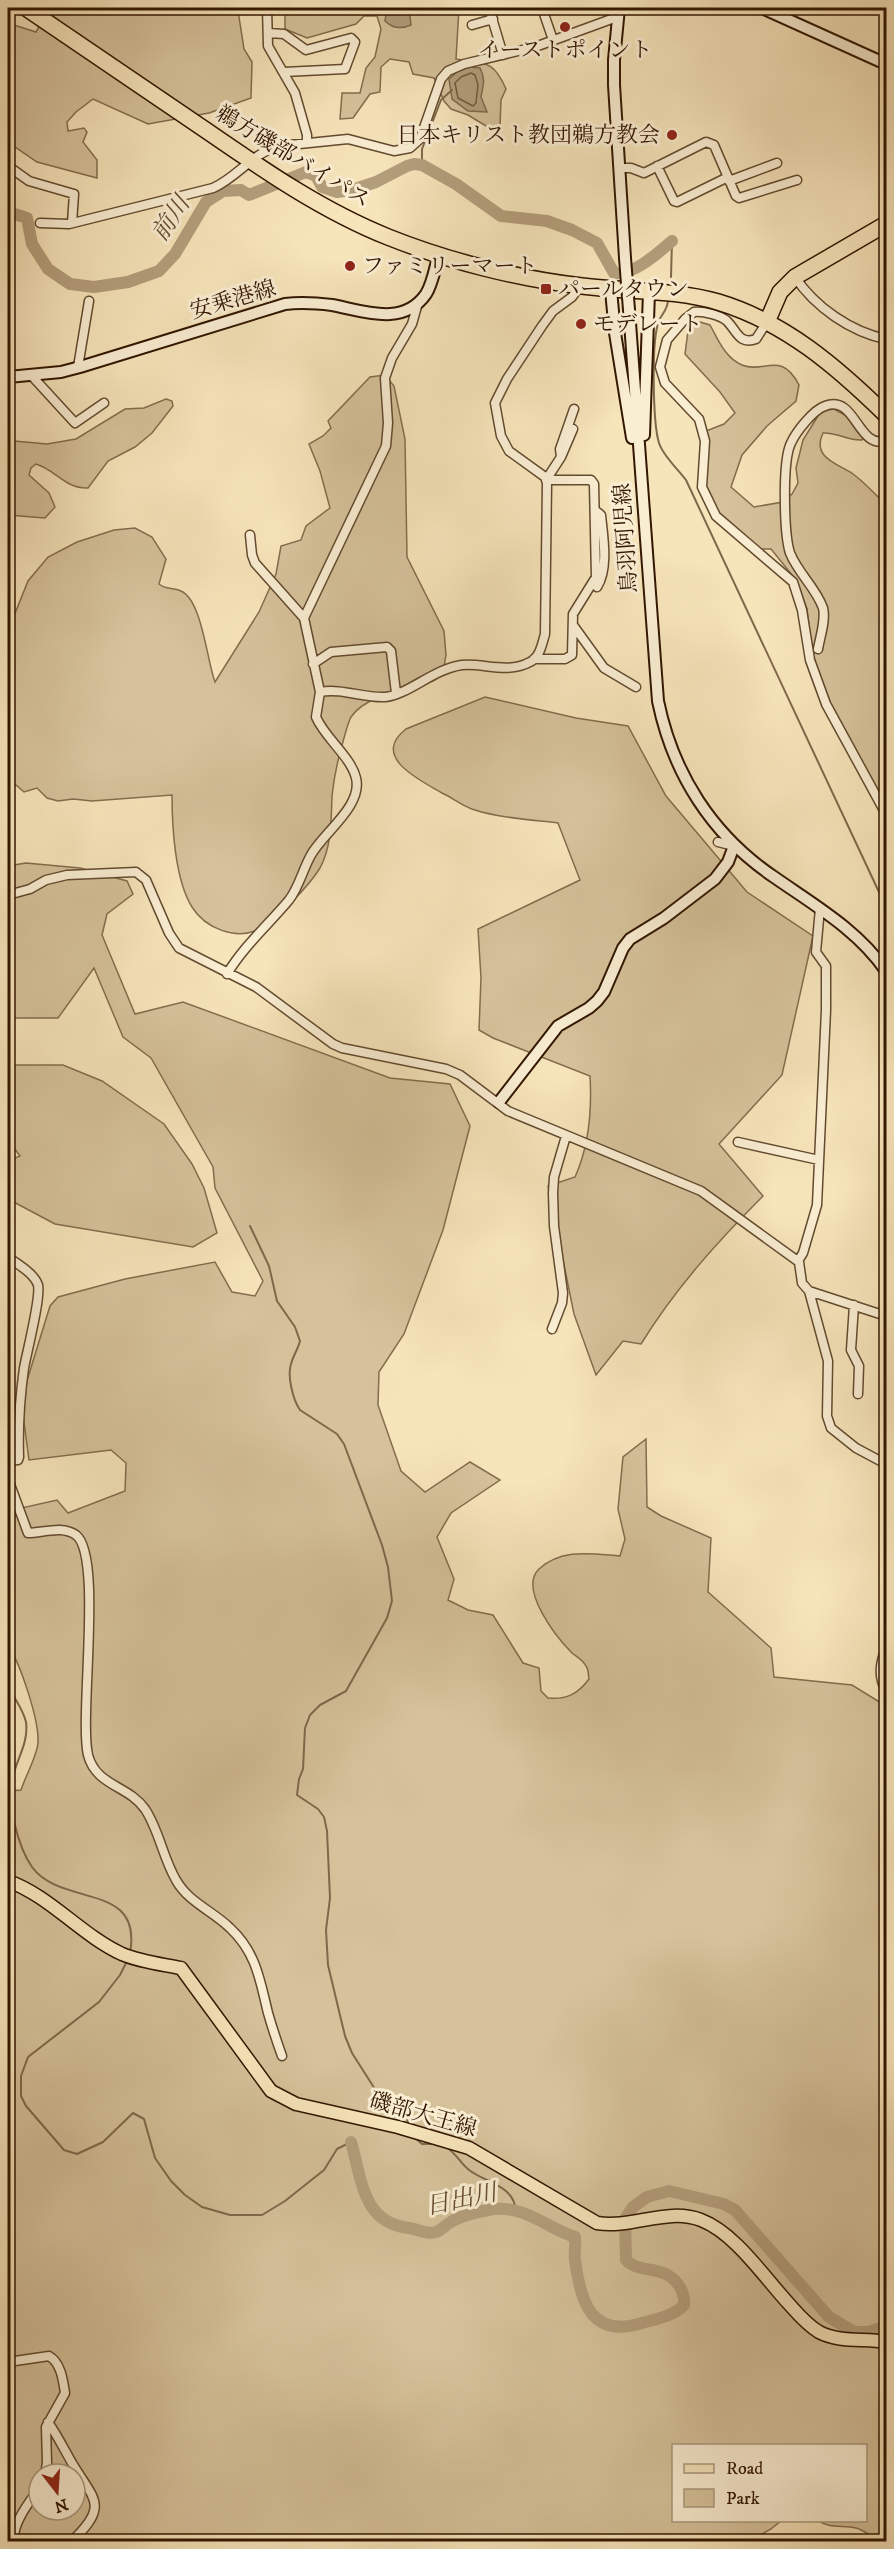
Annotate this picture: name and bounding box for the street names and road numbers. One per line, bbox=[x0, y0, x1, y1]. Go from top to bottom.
street label: 鵜方磯部バイパス bbox=[211, 100, 375, 214]
street label: 安乗港線 bbox=[187, 275, 279, 325]
street label: 鳥羽阿児線 bbox=[609, 482, 643, 594]
street label: 磯部大王線 bbox=[366, 2087, 480, 2143]

